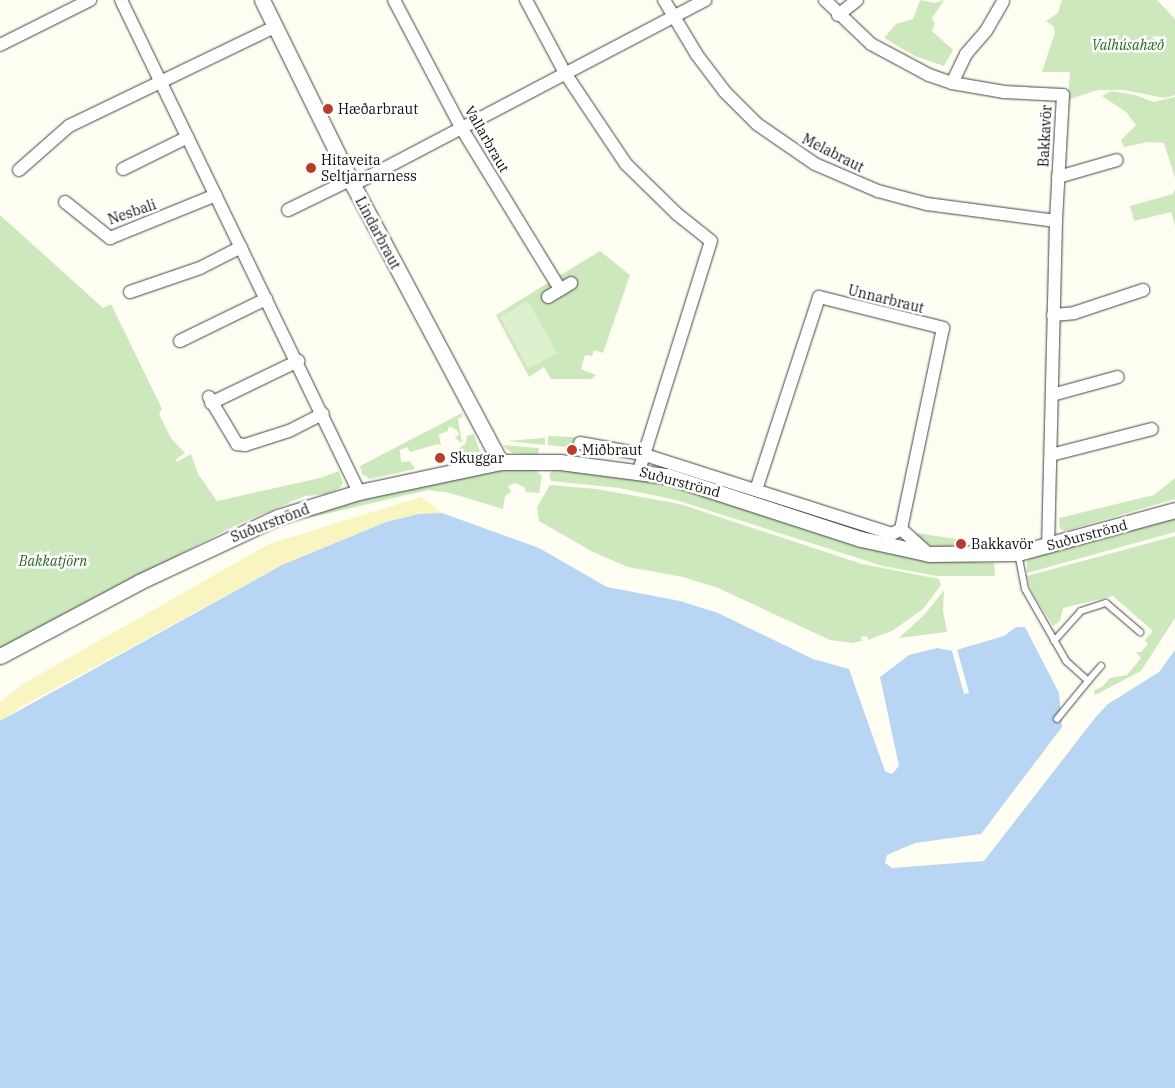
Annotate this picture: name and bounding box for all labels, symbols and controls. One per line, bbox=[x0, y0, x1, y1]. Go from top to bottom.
park label: Valhúsahæð bbox=[1092, 37, 1164, 53]
place label: Hæðarbraut bbox=[338, 101, 418, 117]
marker: Hæðarbraut bbox=[322, 103, 334, 115]
street label: Vallarbraut bbox=[461, 103, 513, 175]
street label: Bakkavör bbox=[1035, 104, 1055, 168]
street label: Melabraut bbox=[799, 130, 867, 176]
place label: Hitaveita Seltjarnarness bbox=[321, 152, 417, 184]
marker: Hitaveita Seltjarnarness bbox=[305, 162, 317, 174]
street label: Lindarbraut bbox=[352, 194, 404, 272]
street label: Nesbali bbox=[106, 196, 158, 228]
street label: Unnarbraut bbox=[846, 281, 926, 317]
place label: Miðbraut bbox=[582, 442, 642, 458]
marker: Miðbraut bbox=[566, 444, 578, 456]
place label: Skuggar bbox=[450, 450, 504, 466]
marker: Skuggar bbox=[434, 452, 446, 464]
street label: Suðurströnd bbox=[638, 463, 722, 501]
street label: Suðurströnd bbox=[228, 500, 312, 546]
street label: Suðurströnd bbox=[1045, 516, 1129, 554]
place label: Bakkavör bbox=[971, 536, 1033, 552]
marker: Bakkavör bbox=[955, 538, 967, 550]
park label: Bakkatjörn bbox=[19, 553, 87, 569]

